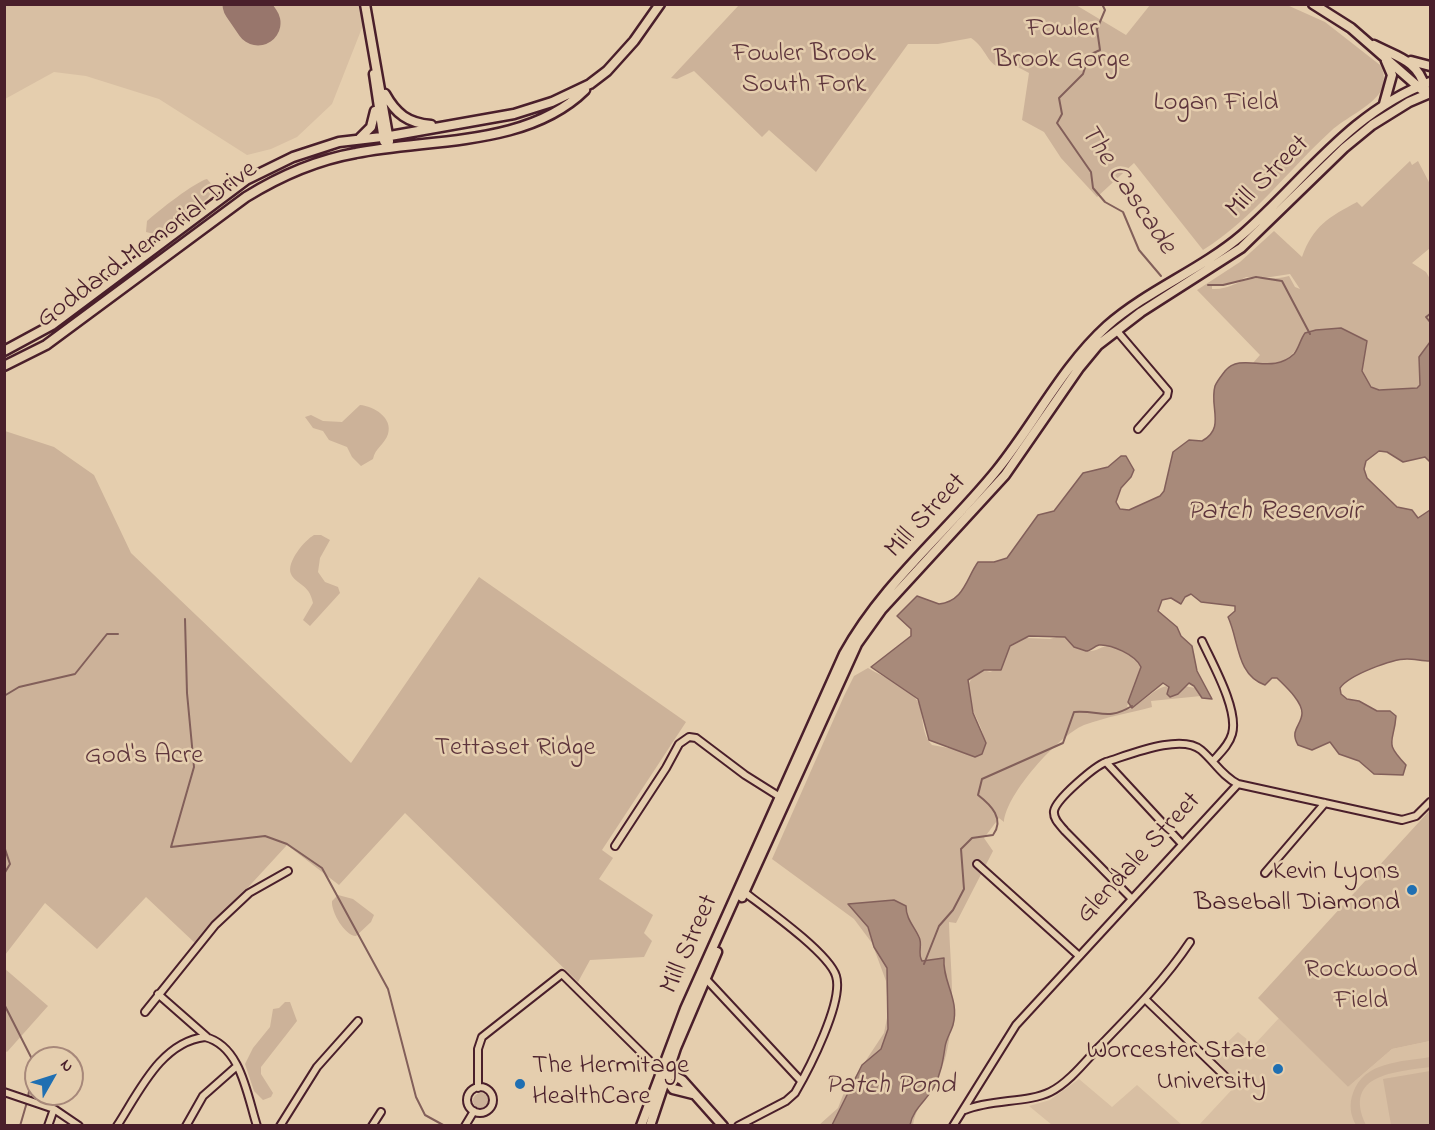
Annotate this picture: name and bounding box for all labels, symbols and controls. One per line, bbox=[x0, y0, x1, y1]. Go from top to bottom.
park label: Fowler Brook Gorge bbox=[994, 15, 1130, 78]
park label: Fowler Brook South Fork bbox=[732, 40, 876, 103]
park label: Logan Field bbox=[1154, 89, 1278, 121]
water label: The Cascade bbox=[1070, 119, 1182, 261]
street label: Mill Street bbox=[1220, 129, 1318, 227]
street label: Goddard Memorial Drive bbox=[31, 155, 265, 337]
street label: Mill Street bbox=[879, 468, 975, 566]
water label: Patch Reservoir bbox=[1187, 496, 1361, 530]
park label: Tettaset Ridge bbox=[434, 734, 596, 766]
park label: God's Acre bbox=[85, 742, 203, 774]
street label: Glendale Street bbox=[1071, 787, 1209, 931]
place label: Kevin Lyons Baseball Diamond bbox=[1194, 858, 1400, 921]
marker: Kevin Lyons Baseball Diamond bbox=[1405, 883, 1419, 897]
street label: Mill Street bbox=[655, 890, 727, 1000]
park label: Rockwood Field bbox=[1304, 956, 1418, 1019]
place label: Worcester State University bbox=[1086, 1037, 1266, 1100]
north arrow bbox=[24, 1046, 84, 1106]
place label: The Hermitage HealthCare bbox=[532, 1052, 689, 1115]
text: N bbox=[54, 1054, 79, 1078]
marker: Worcester State University bbox=[1271, 1062, 1285, 1076]
water label: Patch Pond bbox=[825, 1070, 955, 1104]
marker: The Hermitage HealthCare bbox=[513, 1077, 527, 1091]

